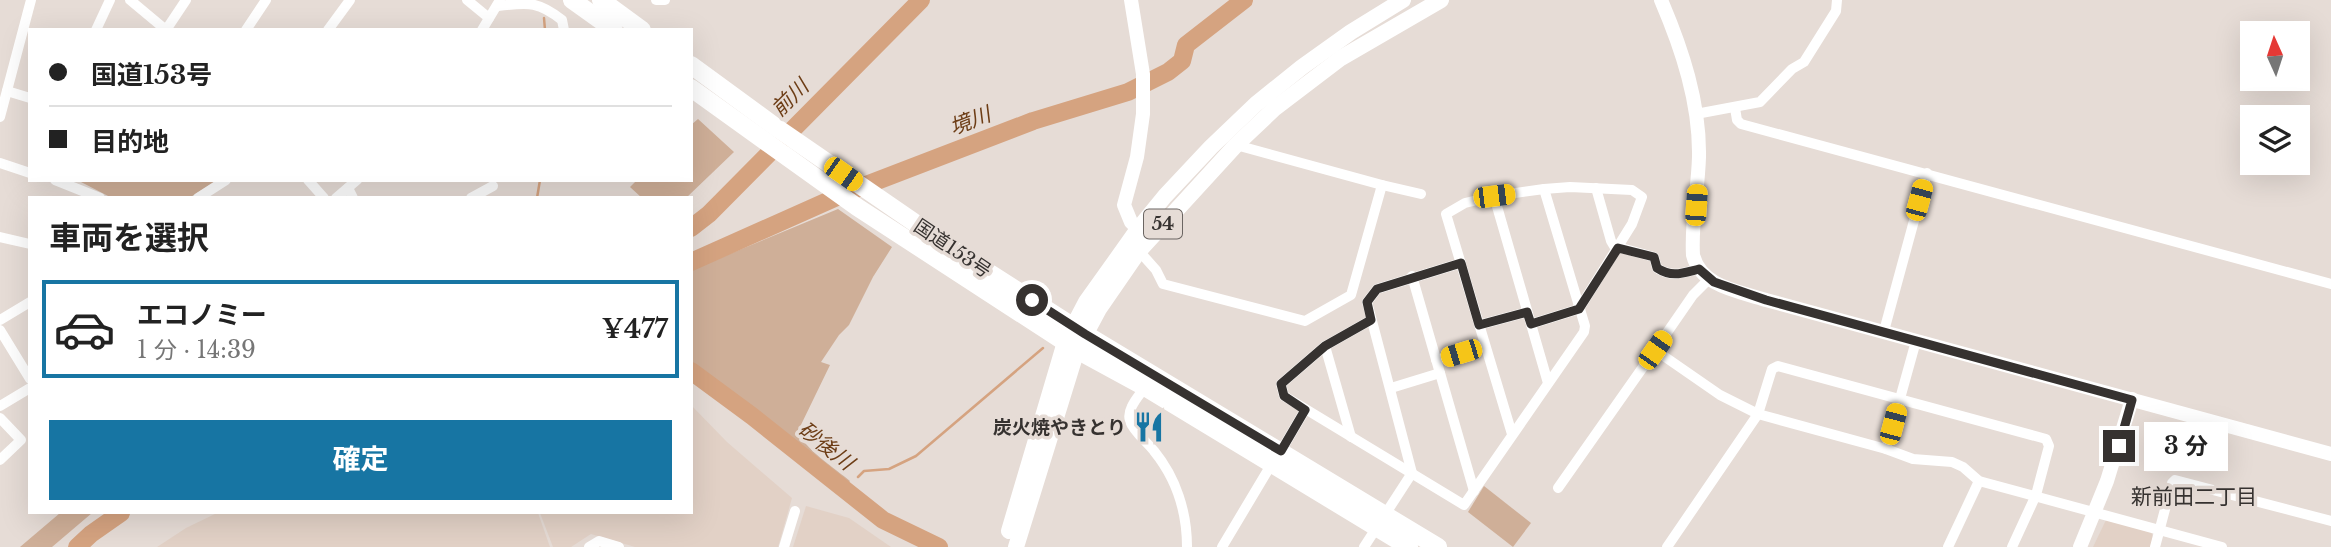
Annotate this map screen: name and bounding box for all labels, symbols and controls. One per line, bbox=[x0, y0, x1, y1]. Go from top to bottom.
north arrow bbox=[2240, 21, 2310, 91]
map controls bbox=[2240, 21, 2310, 175]
text: 国道153号 bbox=[91, 59, 212, 91]
water label: 前川 bbox=[766, 73, 815, 122]
water label: 境川 bbox=[946, 101, 996, 141]
button: layers bbox=[2240, 105, 2310, 175]
text: 目的地 bbox=[91, 126, 169, 158]
car bbox=[820, 153, 867, 195]
car bbox=[1904, 177, 1935, 223]
car bbox=[1472, 183, 1517, 209]
car bbox=[1685, 183, 1708, 227]
road number: 54 bbox=[1144, 210, 1182, 238]
street label: 国道153号 bbox=[910, 214, 996, 283]
text: 車両を選択 bbox=[49, 218, 209, 258]
route start bbox=[1016, 284, 1048, 316]
icon: car bbox=[53, 298, 116, 361]
text: エコノミー bbox=[137, 299, 267, 331]
text: ¥477 bbox=[602, 313, 668, 345]
car bbox=[1635, 327, 1676, 373]
text: 1 分 · 14:39 bbox=[137, 336, 256, 364]
car bbox=[1438, 337, 1485, 369]
car bbox=[1878, 401, 1909, 447]
restaurant icon: 炭火焼やきとり bbox=[1132, 410, 1166, 444]
water label: 砂後川 bbox=[793, 416, 860, 477]
place label: 炭火焼やきとり bbox=[993, 416, 1126, 439]
button: 確定 bbox=[49, 420, 672, 500]
callout: 3 分 bbox=[2144, 422, 2228, 471]
route end bbox=[2103, 430, 2135, 462]
text: 3 分 bbox=[2164, 432, 2208, 460]
district label: 新前田二丁目 bbox=[2131, 484, 2257, 510]

